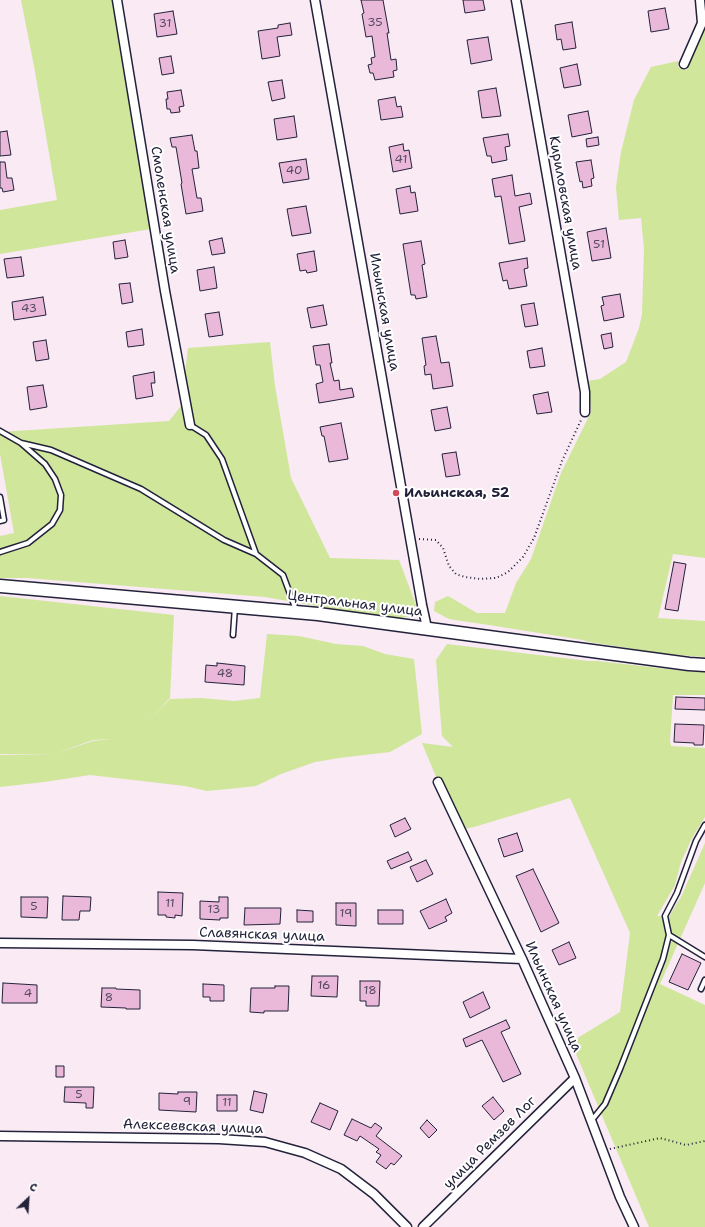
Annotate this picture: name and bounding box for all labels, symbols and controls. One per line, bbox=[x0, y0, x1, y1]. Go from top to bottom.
house number: 35 bbox=[367, 16, 383, 30]
house number: 31 bbox=[159, 17, 171, 31]
street label: Кириловская улица bbox=[545, 135, 585, 271]
street label: Смоленская улица bbox=[147, 145, 183, 275]
house number: 41 bbox=[395, 153, 407, 167]
house number: 40 bbox=[286, 164, 302, 178]
house number: 51 bbox=[593, 238, 605, 252]
street label: Ильинская улица bbox=[365, 252, 403, 372]
house number: 43 bbox=[21, 302, 37, 316]
place label: Ильинская, 52 bbox=[404, 485, 510, 501]
marker: Ильинская, 52 bbox=[391, 488, 401, 498]
street label: Центральная улица bbox=[286, 587, 424, 621]
house number: 48 bbox=[217, 667, 233, 681]
house number: 11 bbox=[165, 897, 175, 911]
house number: 5 bbox=[30, 900, 38, 914]
house number: 13 bbox=[208, 903, 220, 917]
house number: 19 bbox=[340, 907, 352, 921]
street label: Славянская улица bbox=[199, 924, 325, 946]
street label: Ильинская улица bbox=[521, 939, 585, 1055]
house number: 16 bbox=[317, 979, 331, 993]
house number: 18 bbox=[363, 984, 377, 998]
house number: 4 bbox=[24, 987, 32, 1001]
house number: 8 bbox=[105, 991, 113, 1005]
house number: 5 bbox=[75, 1088, 83, 1102]
street label: улица Ремзев Лог bbox=[440, 1093, 540, 1193]
house number: 9 bbox=[183, 1095, 191, 1109]
house number: 11 bbox=[222, 1096, 232, 1110]
street label: Алексеевская улица bbox=[123, 1116, 263, 1138]
north arrow bbox=[8, 1179, 48, 1219]
text: С bbox=[27, 1179, 40, 1196]

